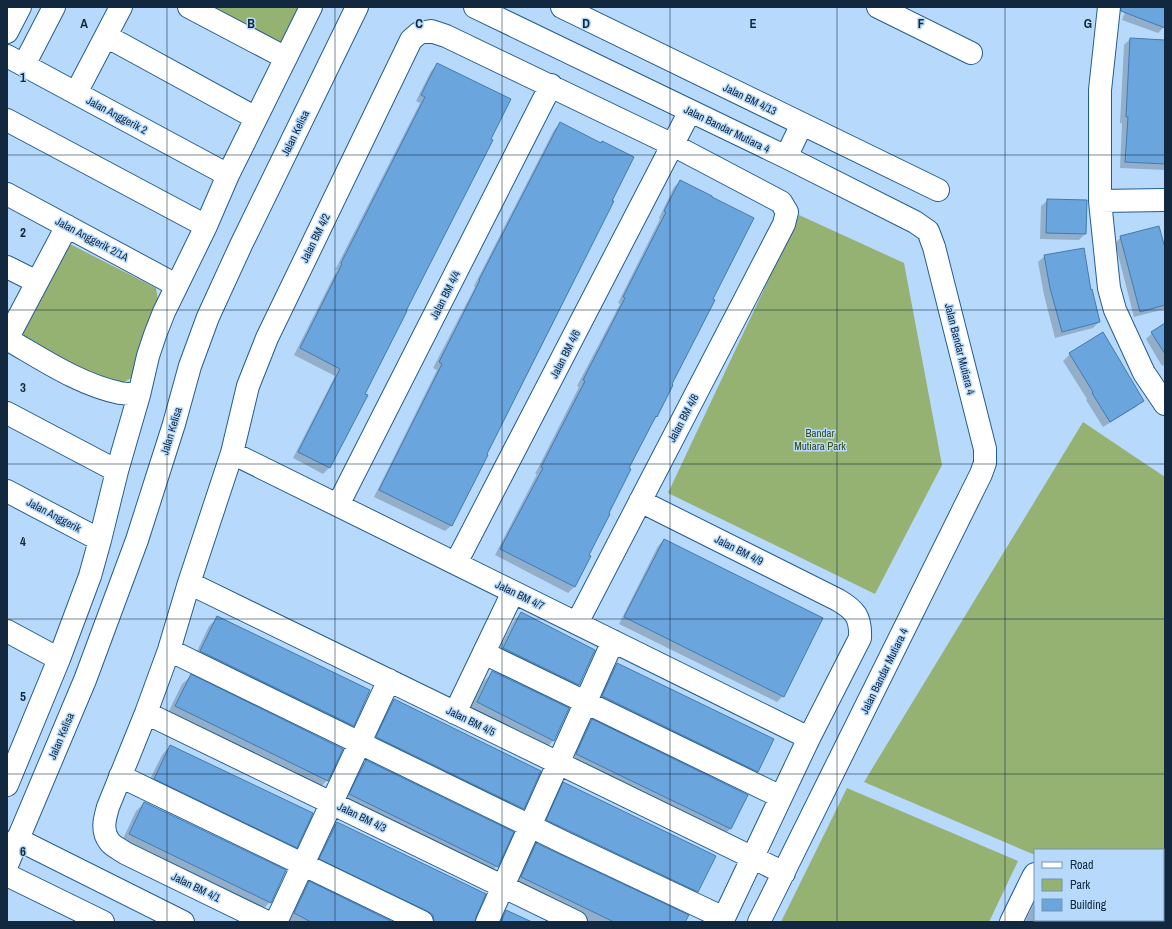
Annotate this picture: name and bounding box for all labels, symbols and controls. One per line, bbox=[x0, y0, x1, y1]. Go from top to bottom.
text: A bbox=[80, 15, 88, 32]
text: B bbox=[247, 15, 255, 32]
text: C bbox=[415, 15, 423, 32]
text: D bbox=[582, 15, 590, 32]
text: E bbox=[749, 15, 757, 32]
text: F bbox=[918, 15, 925, 32]
text: G bbox=[1084, 15, 1092, 32]
text: 1 bbox=[20, 69, 26, 86]
street label: Jalan BM 4/13 bbox=[721, 80, 779, 118]
street label: Jalan Anggerik 2 bbox=[84, 93, 150, 137]
street label: Jalan Bandar Mutiara 4 bbox=[682, 102, 772, 156]
street label: Jalan Kelisa bbox=[278, 108, 312, 158]
street label: Jalan BM 4/2 bbox=[297, 211, 333, 265]
street label: Jalan Anggerik 2/1A bbox=[53, 214, 132, 265]
text: 2 bbox=[20, 224, 26, 241]
street label: Jalan BM 4/4 bbox=[427, 268, 463, 322]
street label: Jalan Bandar Mutiara 4 bbox=[942, 302, 978, 396]
street label: Jalan BM 4/6 bbox=[547, 327, 583, 381]
text: 3 bbox=[20, 379, 26, 396]
street label: Jalan BM 4/8 bbox=[664, 391, 702, 445]
street label: Jalan Kelisa bbox=[157, 405, 185, 457]
park label: Bandar Mutiara Park bbox=[794, 426, 846, 453]
street label: Jalan Anggerik bbox=[24, 495, 84, 535]
street label: Jalan BM 4/9 bbox=[712, 532, 766, 568]
text: 4 bbox=[20, 533, 26, 550]
street label: Jalan BM 4/7 bbox=[493, 577, 547, 613]
street label: Jalan Bandar Mutiara 4 bbox=[857, 626, 911, 716]
text: 5 bbox=[20, 688, 26, 705]
street label: Jalan BM 4/5 bbox=[444, 703, 498, 739]
street label: Jalan Kelisa bbox=[45, 711, 77, 761]
street label: Jalan BM 4/3 bbox=[335, 799, 389, 835]
text: 6 bbox=[20, 843, 26, 860]
legend bbox=[1034, 849, 1164, 921]
text: Road bbox=[1070, 857, 1094, 873]
street label: Jalan BM 4/1 bbox=[169, 869, 223, 905]
text: Park bbox=[1070, 877, 1090, 893]
text: Building bbox=[1070, 897, 1107, 913]

